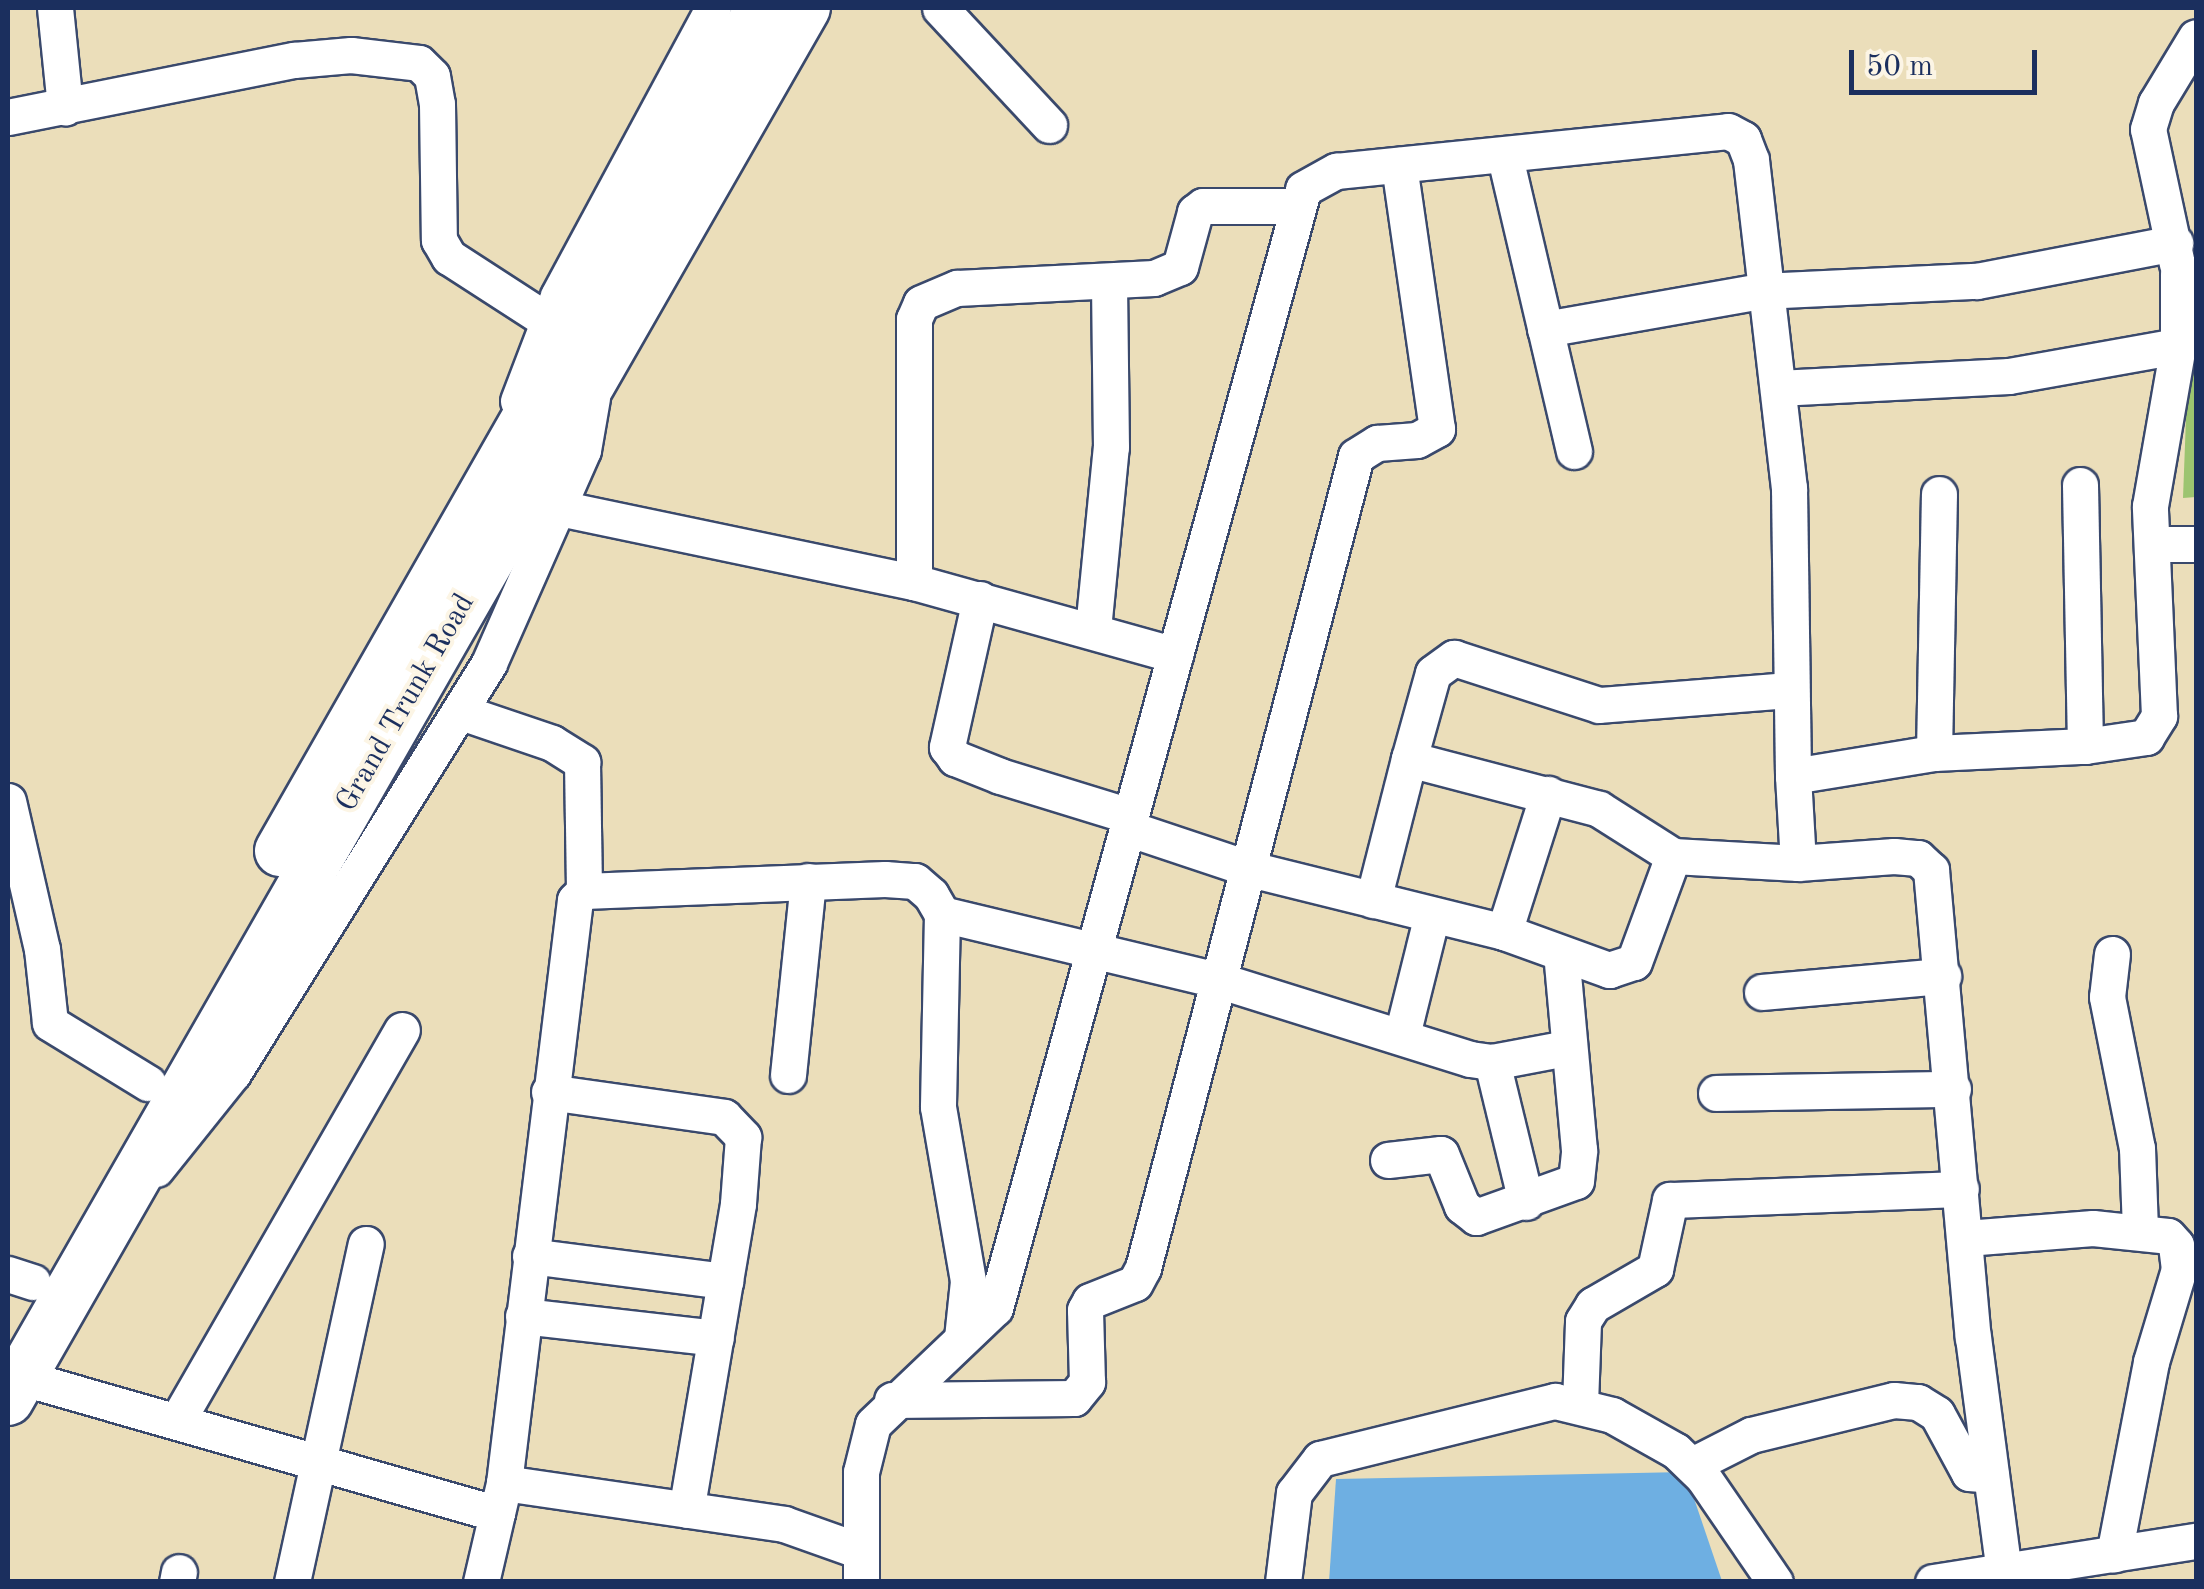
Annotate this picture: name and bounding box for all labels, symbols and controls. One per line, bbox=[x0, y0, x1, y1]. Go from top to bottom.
scale bar bbox=[1854, 30, 2042, 92]
text: 50 m bbox=[1866, 52, 1933, 82]
street label: Grand Trunk Road bbox=[329, 588, 483, 818]

